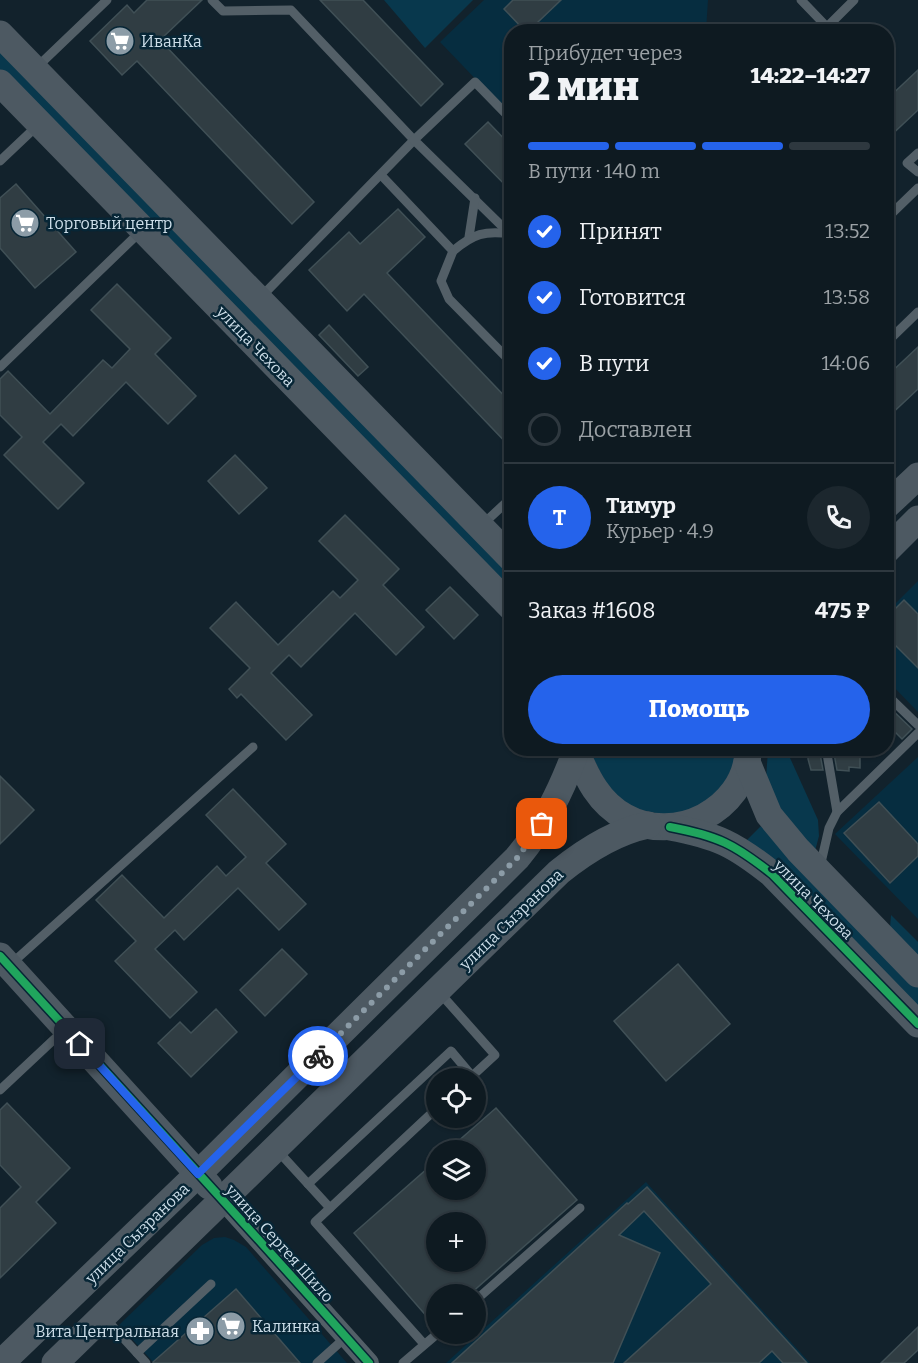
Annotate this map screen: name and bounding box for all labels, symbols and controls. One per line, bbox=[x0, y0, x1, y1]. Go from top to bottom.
supermarket icon: ИванКа bbox=[104, 25, 136, 57]
place label: ИванКа bbox=[141, 32, 202, 51]
text: Прибудет через bbox=[528, 41, 683, 65]
text: 14:22–14:27 bbox=[750, 62, 870, 89]
text: 2 мин bbox=[528, 64, 639, 110]
text: В пути · 140 m bbox=[528, 159, 660, 183]
supermarket icon: Торговый центр bbox=[9, 207, 41, 239]
place label: Торговый центр bbox=[46, 214, 172, 233]
icon: check bbox=[528, 215, 561, 248]
text: Принят bbox=[579, 218, 662, 245]
text: 13:52 bbox=[825, 219, 870, 243]
icon: check bbox=[528, 281, 561, 314]
text: Готовится bbox=[579, 284, 686, 311]
text: 13:58 bbox=[824, 285, 870, 309]
street label: улица Чехова bbox=[212, 301, 299, 391]
icon: check bbox=[528, 347, 561, 380]
text: В пути bbox=[579, 350, 649, 377]
text: 14:06 bbox=[821, 351, 870, 375]
text: Доставлен bbox=[579, 416, 692, 443]
button: phone bbox=[807, 486, 870, 549]
text: Тимур bbox=[606, 492, 676, 519]
text: Т bbox=[553, 504, 566, 531]
text: Курьер · 4.9 bbox=[606, 519, 714, 543]
text: Заказ #1608 bbox=[528, 597, 655, 624]
text: 475 ₽ bbox=[815, 597, 870, 624]
button: Помощь bbox=[528, 675, 870, 744]
pin bbox=[516, 798, 567, 849]
icon: bag bbox=[525, 807, 558, 840]
street label: улица Чехова bbox=[769, 855, 858, 943]
street label: улица Сызранова bbox=[455, 865, 567, 974]
pin bbox=[54, 1018, 105, 1069]
courier bbox=[288, 1026, 348, 1086]
icon: home bbox=[63, 1027, 96, 1060]
icon: bike bbox=[302, 1040, 335, 1073]
map controls bbox=[426, 1068, 486, 1344]
button: locate bbox=[426, 1068, 486, 1128]
button: layers bbox=[426, 1140, 486, 1200]
street label: улица Сызранова bbox=[81, 1179, 193, 1288]
street label: улица Сергея Шило bbox=[221, 1180, 338, 1306]
button: + bbox=[426, 1212, 486, 1272]
button: − bbox=[426, 1284, 486, 1344]
supermarket icon: Калинка bbox=[215, 1310, 247, 1342]
pharmacy icon: Вита Центральная bbox=[184, 1315, 216, 1347]
place label: Калинка bbox=[252, 1317, 320, 1336]
place label: Вита Центральная bbox=[35, 1322, 179, 1341]

